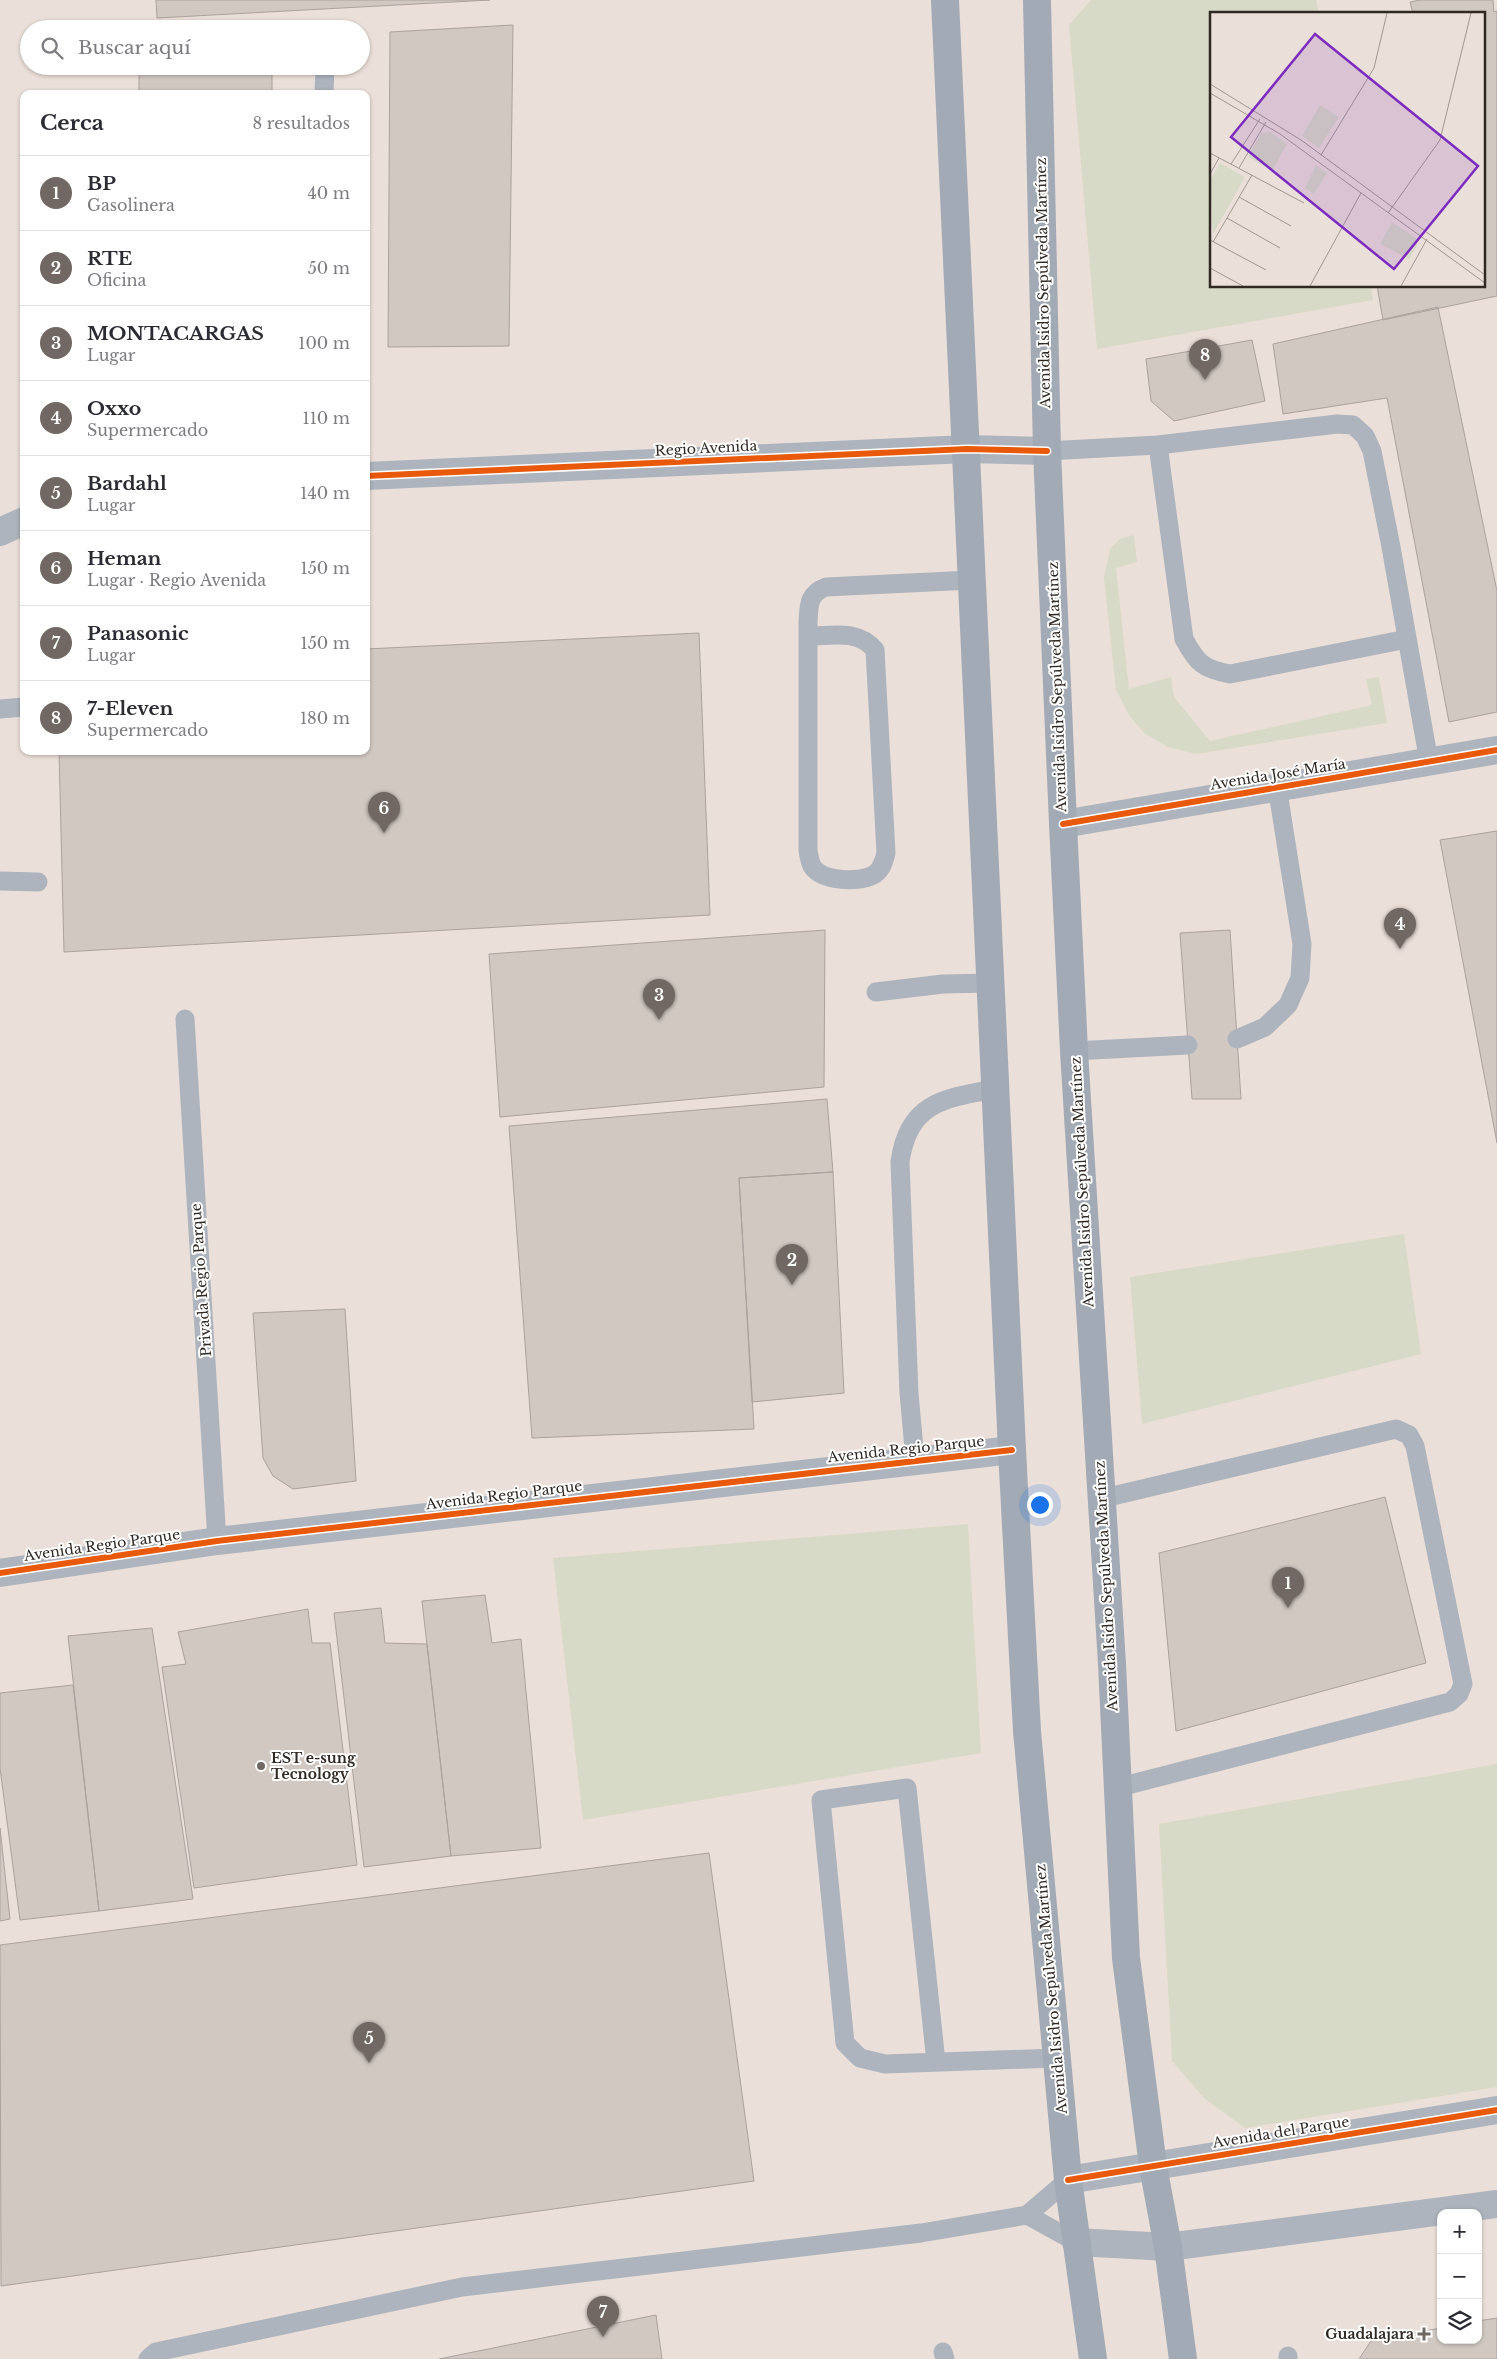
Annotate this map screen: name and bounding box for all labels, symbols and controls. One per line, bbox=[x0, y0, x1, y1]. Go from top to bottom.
inset map bbox=[1210, 12, 1484, 288]
search box bbox=[20, 20, 370, 75]
icon: search bbox=[38, 34, 66, 62]
text: Buscar aquí bbox=[78, 36, 191, 59]
text: Cerca bbox=[40, 110, 104, 136]
text: 8 resultados bbox=[252, 113, 350, 133]
street label: Avenida Isidro Sepúlveda Martínez bbox=[1032, 157, 1054, 410]
text: BP bbox=[87, 172, 116, 195]
text: 1 bbox=[53, 183, 59, 203]
text: 40 m bbox=[307, 183, 350, 203]
text: Gasolinera bbox=[87, 195, 175, 215]
text: RTE bbox=[87, 247, 132, 270]
text: 2 bbox=[51, 258, 61, 278]
text: 50 m bbox=[308, 258, 350, 278]
text: Oficina bbox=[87, 270, 146, 290]
text: MONTACARGAS bbox=[87, 322, 264, 345]
text: 3 bbox=[51, 333, 61, 353]
text: 100 m bbox=[298, 333, 350, 353]
pin: 8 bbox=[1189, 339, 1221, 380]
text: Lugar bbox=[87, 345, 135, 365]
text: Oxxo bbox=[87, 397, 141, 420]
text: 4 bbox=[51, 408, 61, 428]
text: 110 m bbox=[303, 408, 350, 428]
text: Supermercado bbox=[87, 420, 208, 440]
street label: Regio Avenida bbox=[654, 436, 758, 460]
text: Bardahl bbox=[87, 472, 167, 495]
text: 5 bbox=[51, 483, 61, 503]
text: 140 m bbox=[300, 483, 350, 503]
text: Lugar bbox=[87, 495, 135, 515]
text: Heman bbox=[87, 547, 161, 570]
text: 6 bbox=[51, 558, 61, 578]
text: 150 m bbox=[301, 558, 350, 578]
street label: Avenida Isidro Sepúlveda Martínez bbox=[1044, 561, 1070, 814]
text: Lugar · Regio Avenida bbox=[87, 570, 266, 590]
text: Panasonic bbox=[87, 622, 189, 645]
text: 7 bbox=[52, 633, 60, 653]
text: 150 m bbox=[301, 633, 350, 653]
text: Lugar bbox=[87, 645, 135, 665]
text: 7-Eleven bbox=[87, 697, 173, 720]
text: 8 bbox=[51, 708, 61, 728]
text: 180 m bbox=[300, 708, 350, 728]
text: Supermercado bbox=[87, 720, 208, 740]
street label: Avenida José María bbox=[1208, 754, 1347, 794]
pin: 6 bbox=[368, 792, 400, 833]
pin: 4 bbox=[1384, 908, 1416, 949]
pin: 3 bbox=[643, 979, 675, 1020]
street label: Avenida Isidro Sepúlveda Martínez bbox=[1066, 1056, 1098, 1309]
street label: Privada Regio Parque bbox=[187, 1203, 215, 1357]
pin: 2 bbox=[776, 1244, 808, 1285]
street label: Avenida Regio Parque bbox=[826, 1432, 985, 1466]
street label: Avenida Isidro Sepúlveda Martínez bbox=[1090, 1460, 1122, 1713]
street label: Avenida Regio Parque bbox=[424, 1476, 583, 1514]
your location bbox=[1027, 1492, 1053, 1518]
street label: Avenida Regio Parque bbox=[22, 1525, 181, 1565]
pin: 1 bbox=[1272, 1567, 1304, 1608]
place label: EST e-sung Tecnology bbox=[271, 1749, 356, 1783]
marker: EST e-sung Tecnology bbox=[255, 1760, 267, 1772]
street label: Avenida Isidro Sepúlveda Martínez bbox=[1031, 1863, 1071, 2116]
pin: 5 bbox=[353, 2022, 385, 2063]
street label: Avenida del Parque bbox=[1210, 2112, 1351, 2152]
map controls bbox=[1437, 2209, 1482, 2344]
button: + bbox=[1437, 2209, 1482, 2254]
button: − bbox=[1437, 2254, 1482, 2299]
pin: 7 bbox=[587, 2296, 619, 2337]
button: layers bbox=[1437, 2299, 1482, 2344]
place label: Guadalajara bbox=[1325, 2325, 1414, 2343]
marker: Guadalajara bbox=[1418, 2328, 1430, 2340]

